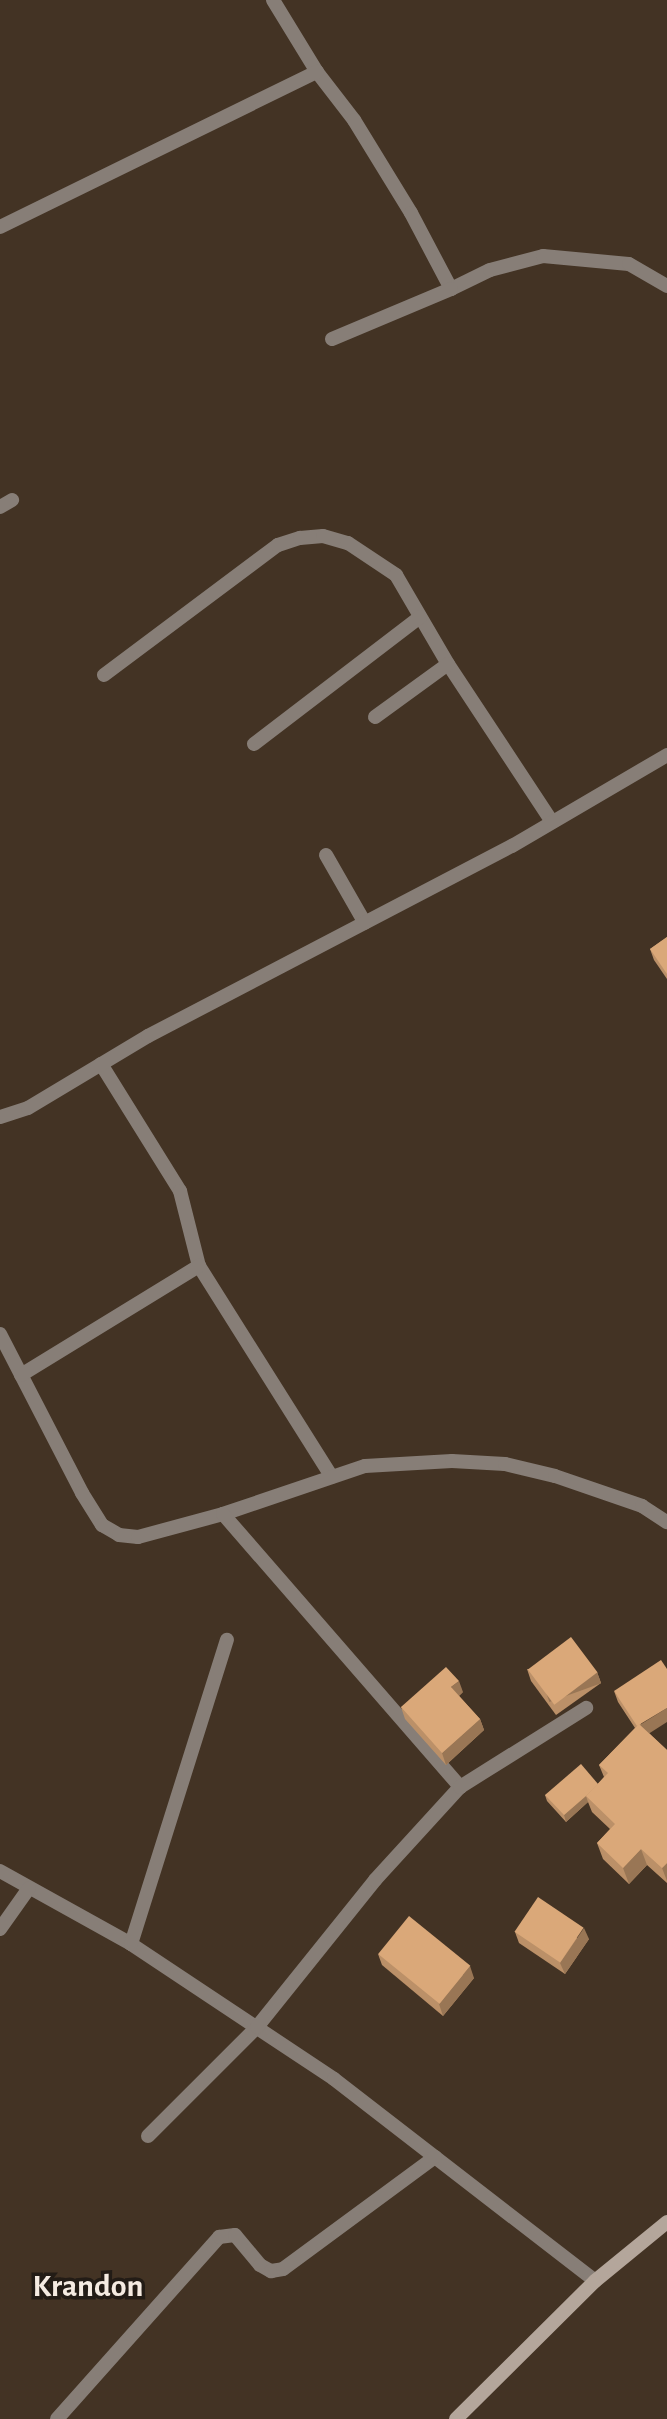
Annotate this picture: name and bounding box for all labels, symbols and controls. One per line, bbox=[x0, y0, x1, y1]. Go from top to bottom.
district label: Krandon bbox=[33, 2267, 143, 2305]

